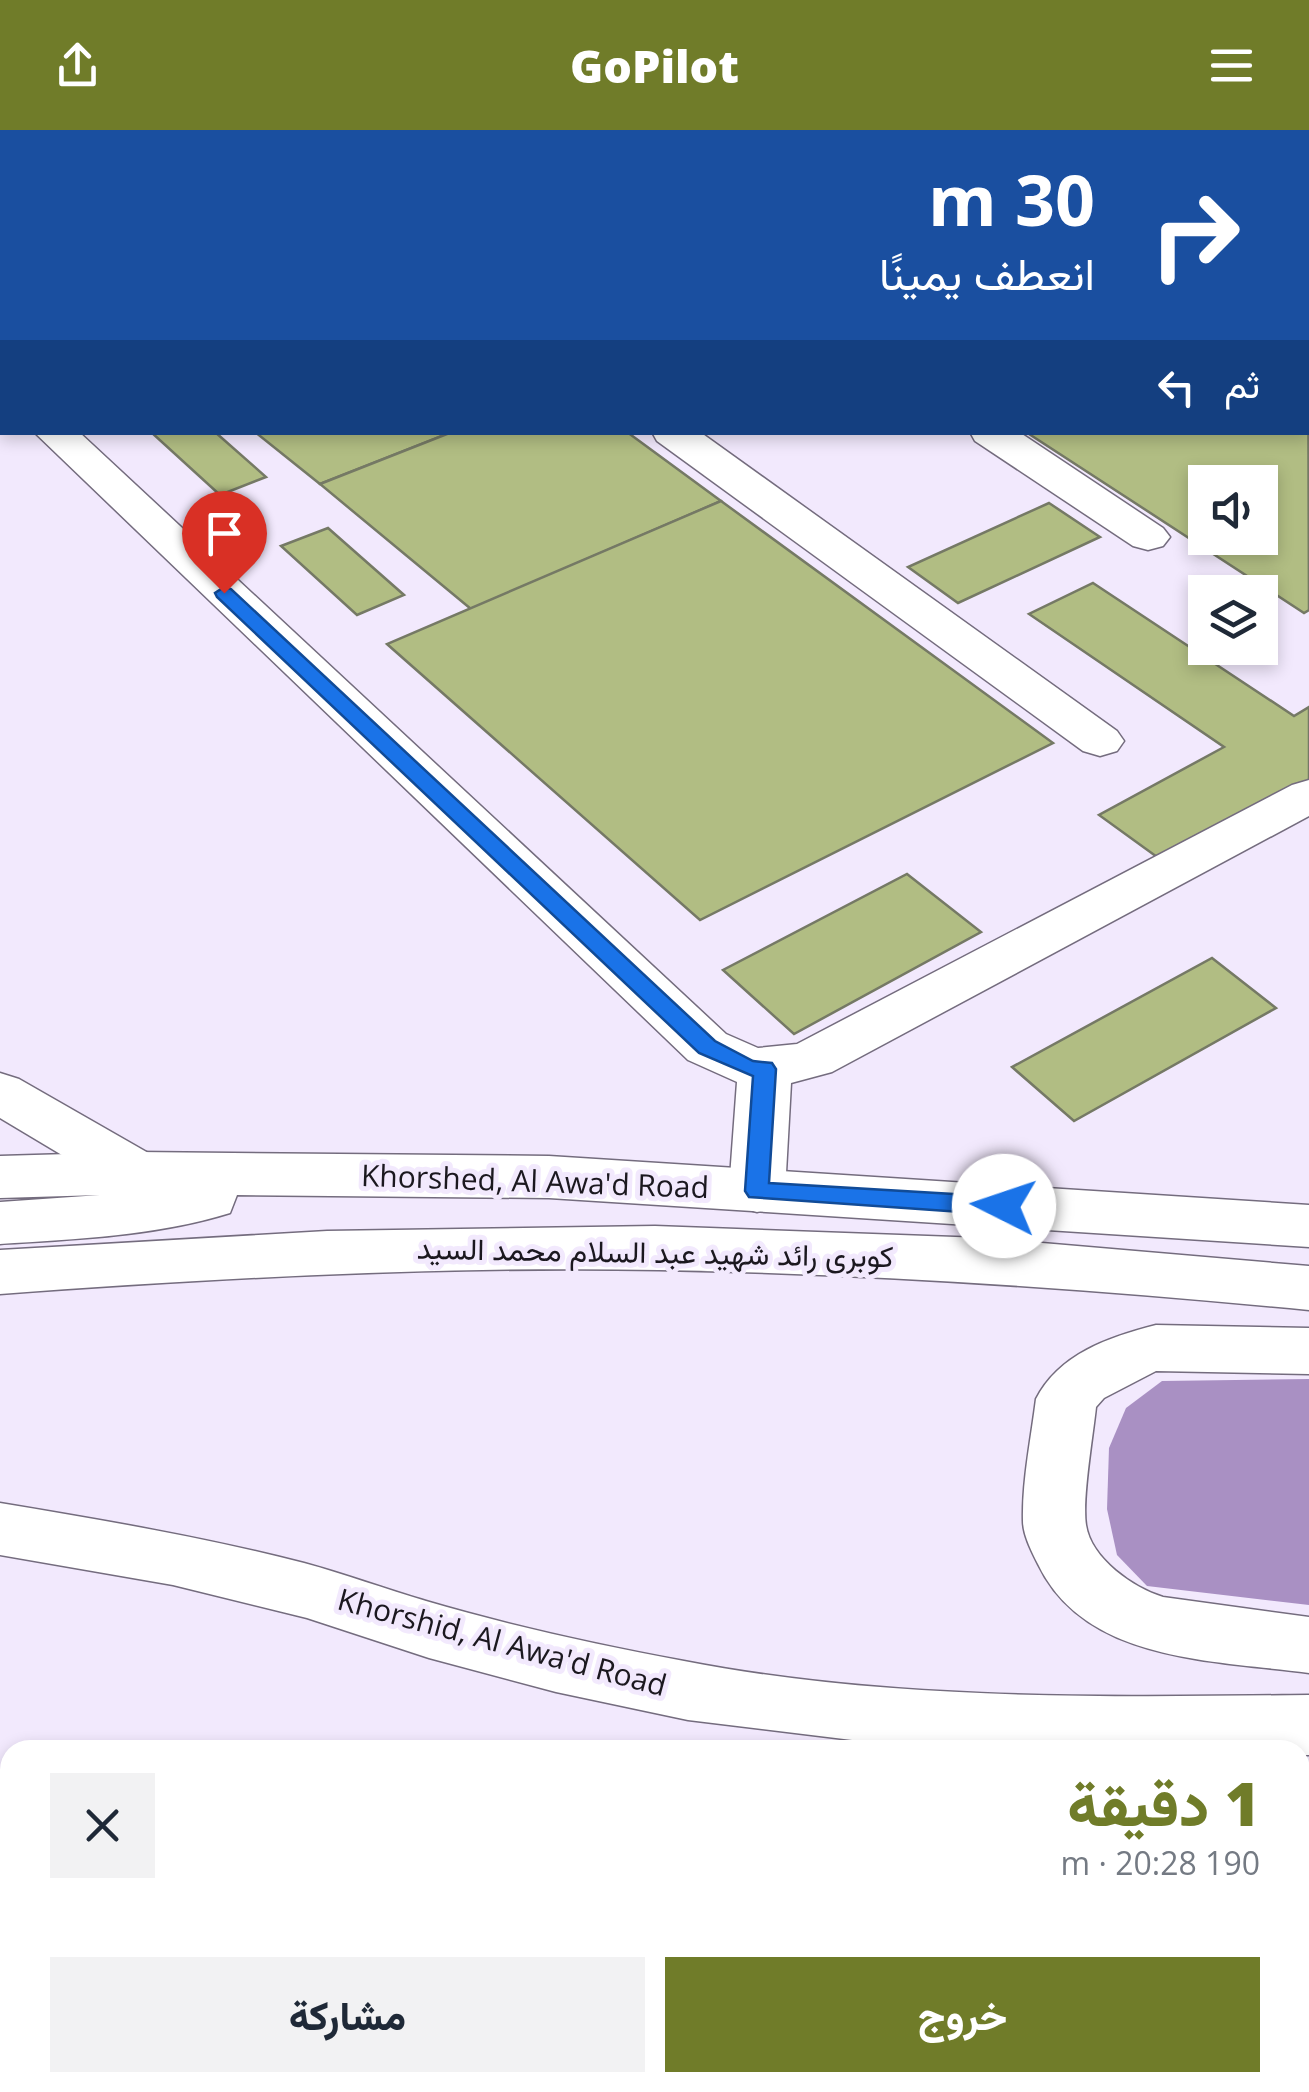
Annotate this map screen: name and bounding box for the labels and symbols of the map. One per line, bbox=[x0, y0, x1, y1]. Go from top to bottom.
pin bbox=[182, 491, 267, 594]
street label: Khorshed, Al Awa'd Road bbox=[360, 1154, 710, 1207]
position arrow bbox=[952, 1154, 1056, 1258]
street label: كوبرى رائد شهيد عبد السلام محمد السيد bbox=[416, 1227, 894, 1276]
street label: Khorshid, Al Awa'd Road bbox=[333, 1578, 671, 1705]

